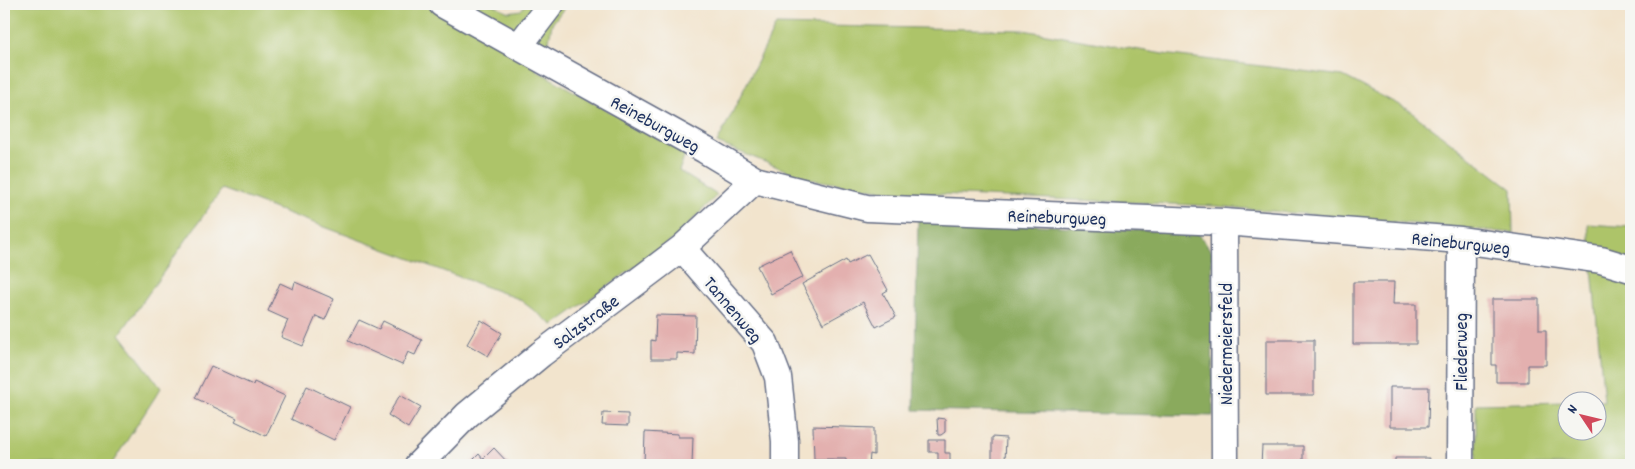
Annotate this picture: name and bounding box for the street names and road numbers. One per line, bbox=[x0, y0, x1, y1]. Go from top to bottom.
street label: Reineburgweg bbox=[604, 90, 704, 162]
street label: Reineburgweg bbox=[1007, 204, 1107, 235]
street label: Reineburgweg bbox=[1410, 227, 1511, 264]
street label: Tannenweg bbox=[695, 272, 767, 351]
street label: Niedermeiersfeld bbox=[1215, 283, 1242, 405]
street label: Salzstraße bbox=[548, 290, 626, 358]
street label: Fliederweg bbox=[1450, 313, 1477, 391]

